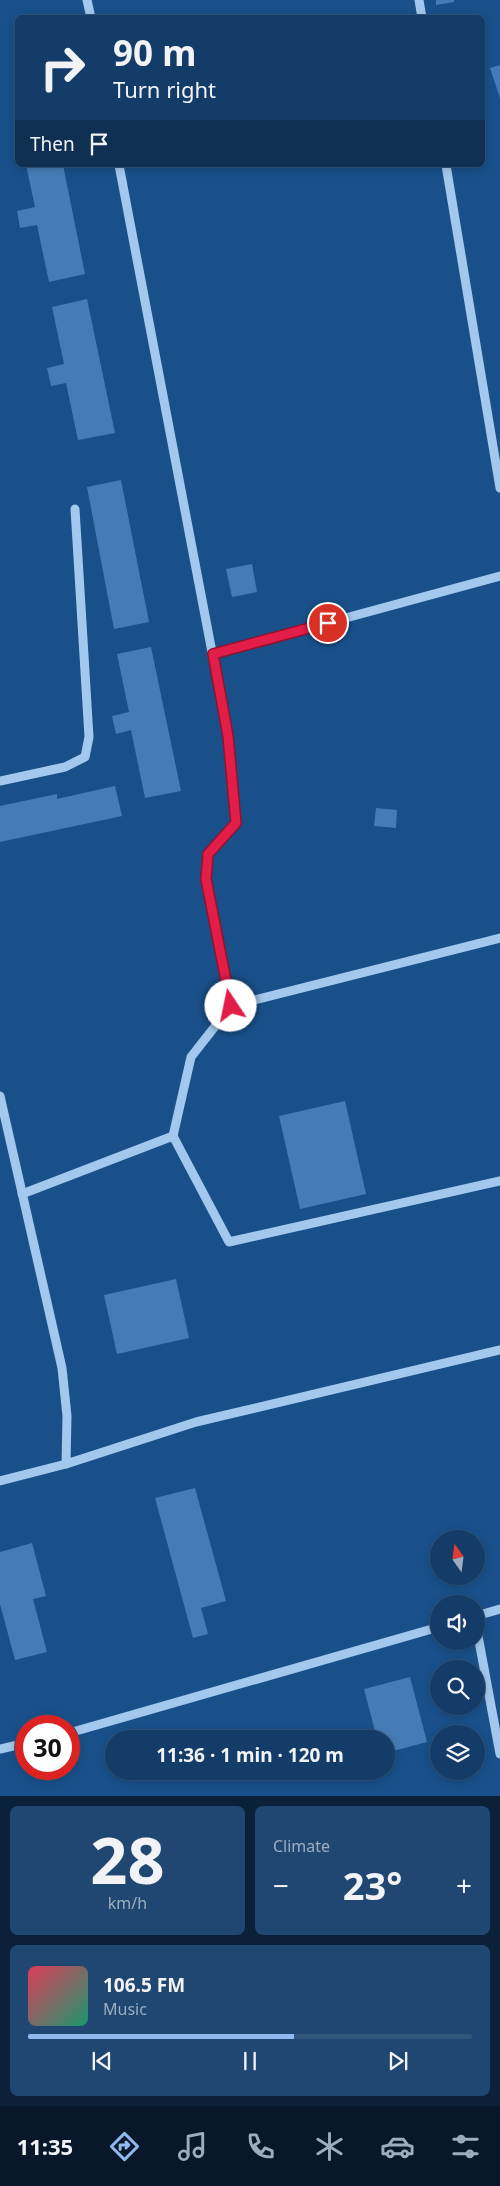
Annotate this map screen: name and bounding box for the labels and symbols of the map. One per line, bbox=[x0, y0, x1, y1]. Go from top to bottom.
pin bbox=[307, 602, 349, 644]
position arrow bbox=[204, 979, 256, 1031]
north arrow bbox=[430, 1530, 485, 1585]
speed limit sign: 30 bbox=[15, 1715, 80, 1780]

